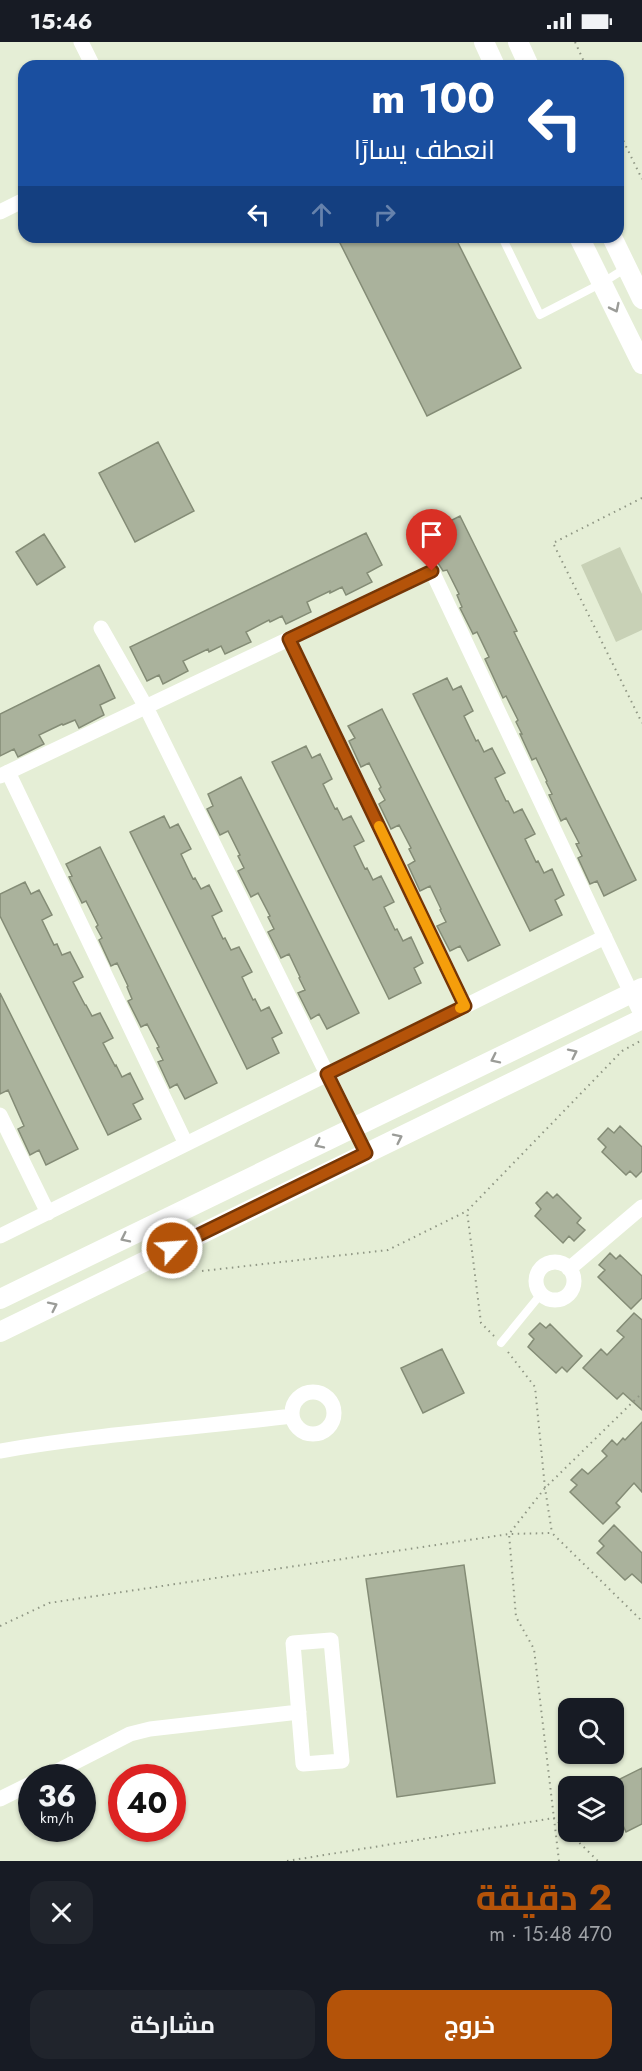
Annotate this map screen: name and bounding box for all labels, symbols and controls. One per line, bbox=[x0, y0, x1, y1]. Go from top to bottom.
text: 15:46 bbox=[30, 5, 93, 37]
text: 100 m bbox=[371, 68, 495, 129]
icon: left bbox=[516, 84, 594, 162]
text: انعطف يسارًا bbox=[354, 130, 495, 169]
icon: left bbox=[242, 198, 275, 231]
icon: ahead bbox=[305, 198, 338, 231]
icon: right bbox=[368, 198, 401, 231]
one-way arrow bbox=[607, 302, 619, 313]
pin bbox=[406, 509, 457, 571]
icon: arrive bbox=[415, 518, 448, 551]
one-way arrow bbox=[567, 1048, 578, 1060]
one-way arrow bbox=[490, 1052, 501, 1064]
one-way arrow bbox=[391, 1134, 402, 1146]
one-way arrow bbox=[315, 1137, 326, 1149]
position arrow bbox=[140, 1216, 204, 1280]
one-way arrow bbox=[120, 1231, 131, 1243]
one-way arrow bbox=[46, 1302, 57, 1314]
map controls bbox=[558, 1698, 624, 1842]
button: search bbox=[558, 1698, 624, 1764]
speed limit sign: 40 bbox=[108, 1764, 186, 1842]
text: 36 bbox=[38, 1774, 76, 1817]
button: layers bbox=[558, 1776, 624, 1842]
text: km/h bbox=[40, 1807, 74, 1829]
text: 2 دقيقة bbox=[476, 1871, 612, 1923]
button: close bbox=[30, 1881, 93, 1944]
text: 470 m · 15:48 bbox=[489, 1920, 612, 1949]
button: مشاركة bbox=[30, 1990, 315, 2059]
button: خروج bbox=[327, 1990, 612, 2059]

